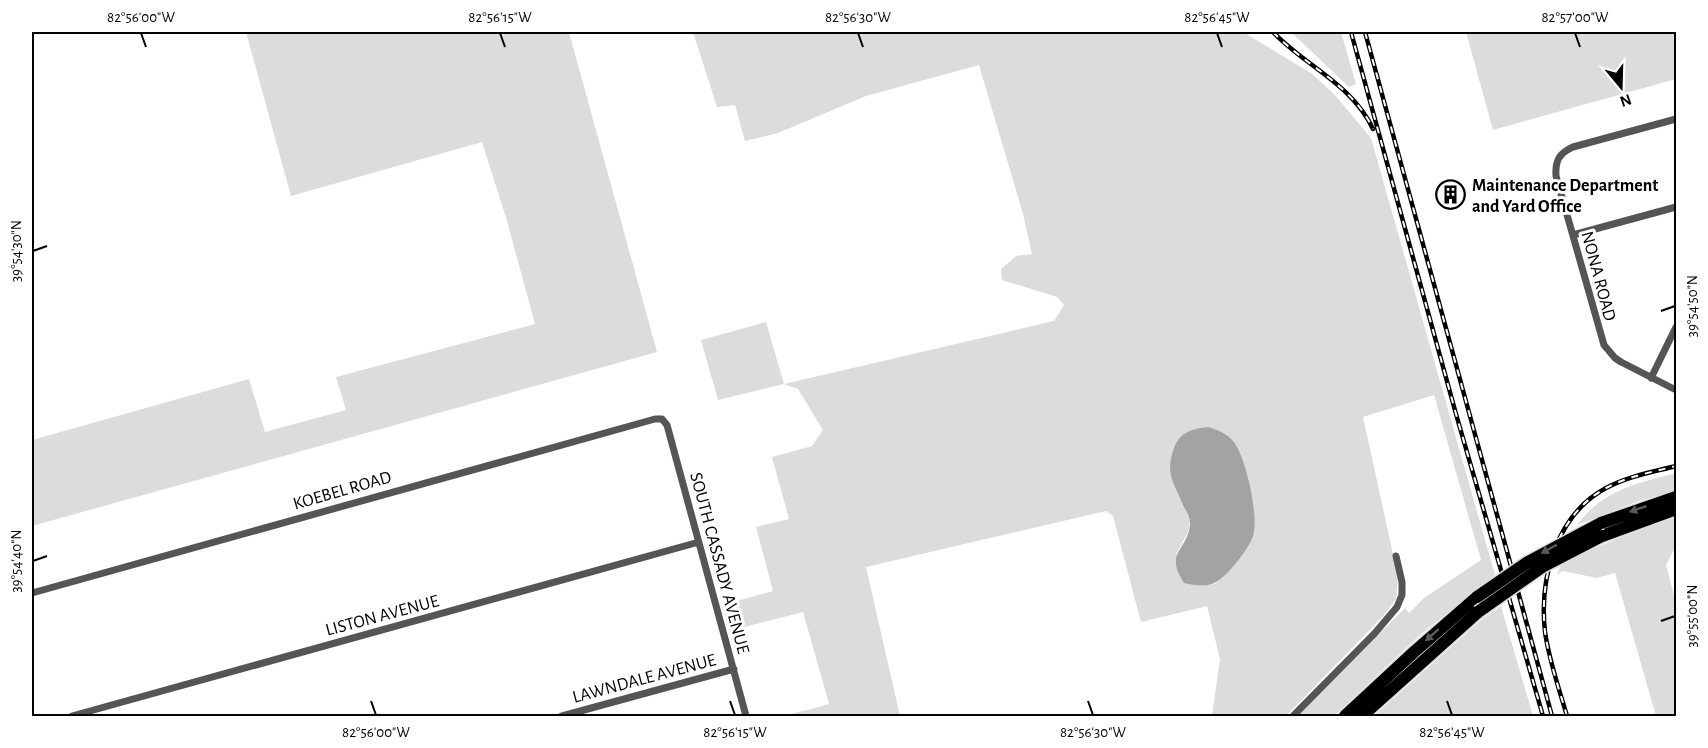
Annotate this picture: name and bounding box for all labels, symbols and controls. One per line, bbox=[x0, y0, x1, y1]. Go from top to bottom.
text: 82°56'00"W bbox=[107, 10, 175, 25]
text: 82°56'15"W bbox=[468, 10, 532, 25]
text: 82°56'30"W bbox=[825, 10, 892, 25]
text: 82°56'45"W bbox=[1184, 10, 1250, 25]
text: 82°57'00"W bbox=[1542, 10, 1609, 25]
north arrow bbox=[1591, 57, 1651, 117]
text: N bbox=[1618, 91, 1633, 110]
place label: Maintenance Department and Yard Office bbox=[1472, 177, 1658, 216]
building icon: Maintenance Department and Yard Office bbox=[1435, 179, 1467, 211]
text: 39°54'30"N bbox=[9, 220, 24, 282]
street label: NONA ROAD bbox=[1577, 229, 1619, 323]
text: 39°54'50"N bbox=[1685, 275, 1700, 337]
street label: KOEBEL ROAD bbox=[291, 468, 393, 514]
street label: SOUTH CASSADY AVENUE bbox=[686, 471, 752, 656]
one-way arrow bbox=[1629, 504, 1647, 514]
text: 39°54'40"N bbox=[9, 529, 24, 593]
one-way arrow bbox=[1541, 544, 1557, 555]
text: 39°55'00"N bbox=[1685, 585, 1700, 647]
street label: LISTON AVENUE bbox=[324, 592, 441, 640]
one-way arrow bbox=[1425, 628, 1440, 641]
street label: LAWNDALE AVENUE bbox=[571, 651, 718, 707]
text: 82°56'00"W bbox=[342, 725, 410, 740]
text: 82°56'15"W bbox=[703, 725, 767, 740]
text: 82°56'30"W bbox=[1060, 725, 1127, 740]
text: 82°56'45"W bbox=[1419, 725, 1485, 740]

